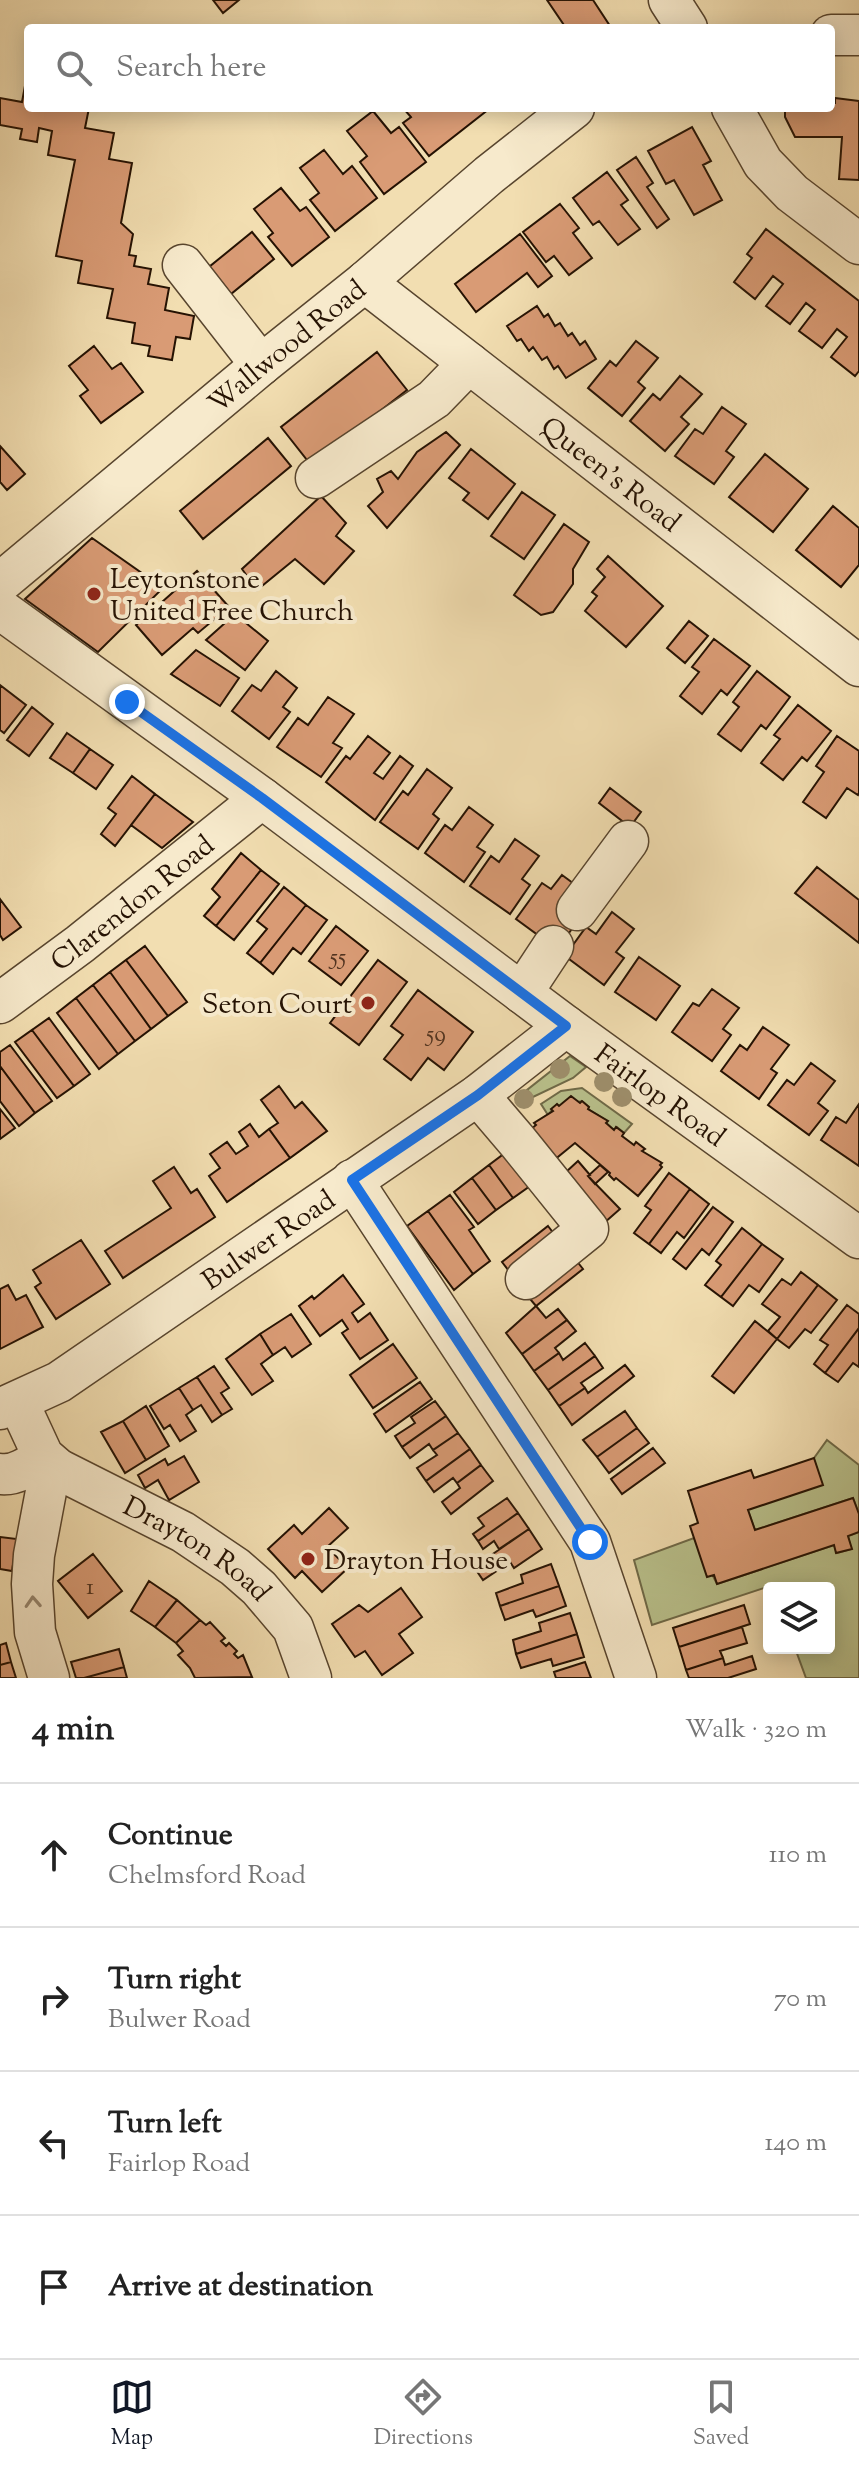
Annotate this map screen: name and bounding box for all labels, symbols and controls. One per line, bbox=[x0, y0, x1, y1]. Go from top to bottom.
search box bbox=[24, 24, 835, 112]
icon: search bbox=[52, 46, 96, 90]
text: Search here bbox=[116, 47, 266, 90]
street label: Wallwood Road bbox=[200, 271, 376, 424]
street label: Queen's Road bbox=[531, 409, 688, 543]
place label: Leytonstone United Free Church bbox=[110, 561, 354, 633]
marker: Leytonstone United Free Church bbox=[85, 585, 103, 603]
route end bbox=[109, 684, 145, 720]
street label: Clarendon Road bbox=[43, 827, 224, 982]
house number: 55 bbox=[328, 941, 346, 975]
place label: Seton Court bbox=[202, 986, 352, 1026]
marker: Seton Court bbox=[359, 994, 377, 1012]
house number: 59 bbox=[424, 1018, 446, 1052]
street label: Fairlop Road bbox=[585, 1036, 733, 1158]
street label: Bulwer Road bbox=[195, 1181, 344, 1301]
street label: Drayton Road bbox=[115, 1488, 279, 1611]
route start bbox=[572, 1524, 608, 1560]
place label: Drayton House bbox=[324, 1542, 508, 1582]
marker: Drayton House bbox=[299, 1550, 317, 1568]
house number: 1 bbox=[86, 1571, 94, 1605]
map controls bbox=[763, 1582, 835, 1654]
button: layers bbox=[763, 1582, 835, 1654]
one-way arrow bbox=[24, 1595, 41, 1608]
text: 4 min bbox=[32, 1706, 114, 1755]
text: Walk · 320 m bbox=[685, 1712, 827, 1749]
text: Continue bbox=[108, 1815, 233, 1858]
icon: ahead bbox=[32, 1833, 76, 1877]
text: 110 m bbox=[769, 1837, 827, 1874]
text: Chelmsford Road bbox=[108, 1858, 306, 1895]
text: Turn right bbox=[108, 1959, 241, 2002]
icon: right bbox=[32, 1977, 76, 2021]
text: 70 m bbox=[774, 1981, 827, 2018]
text: Bulwer Road bbox=[108, 2002, 251, 2039]
text: Turn left bbox=[108, 2103, 222, 2146]
icon: left bbox=[32, 2121, 76, 2165]
text: 140 m bbox=[764, 2125, 827, 2162]
text: Fairlop Road bbox=[108, 2146, 250, 2183]
icon: arrive bbox=[32, 2265, 76, 2309]
text: Arrive at destination bbox=[108, 2266, 373, 2309]
tab: Map bbox=[110, 2375, 154, 2455]
tab: Directions bbox=[374, 2375, 473, 2455]
tab: Saved bbox=[693, 2375, 749, 2455]

